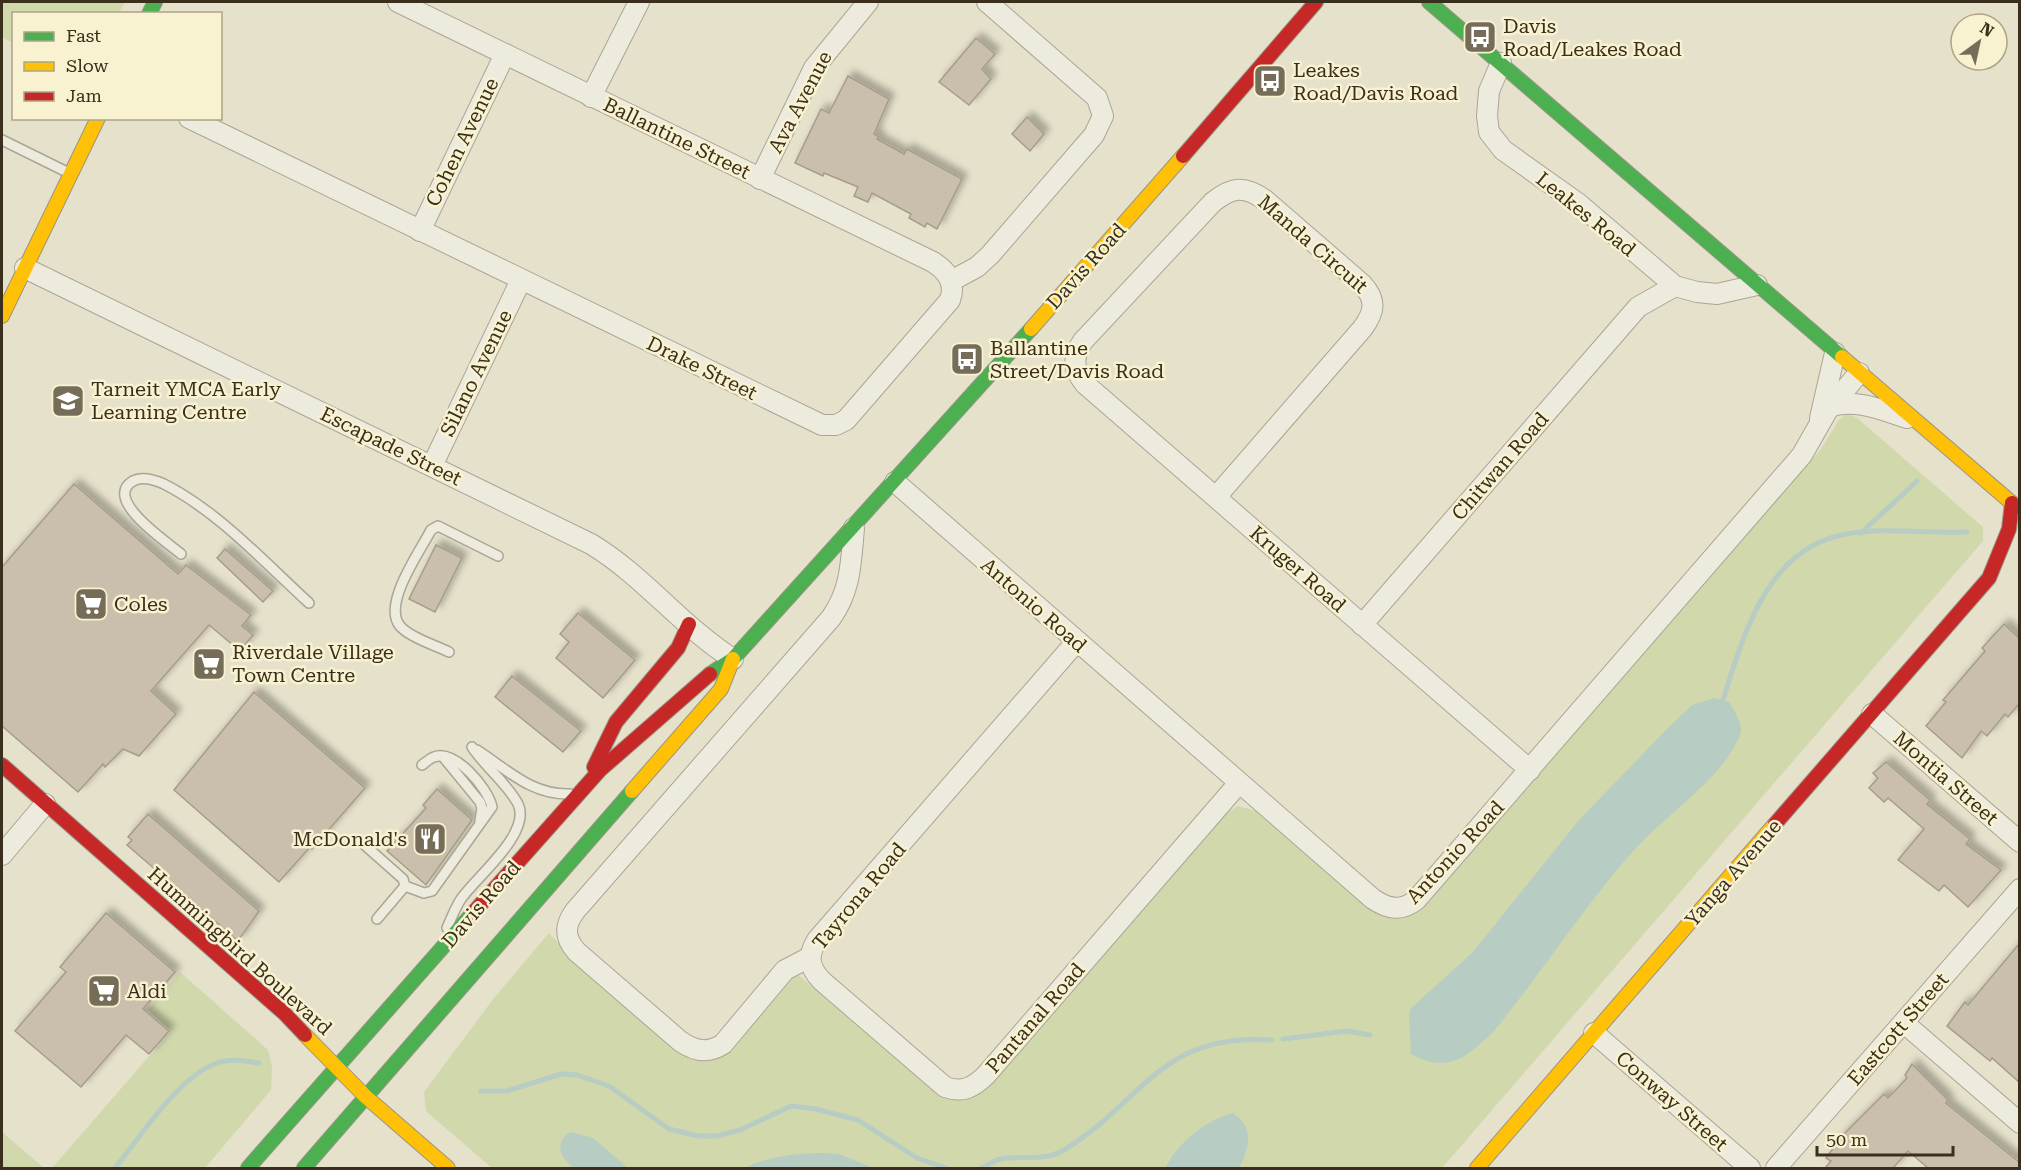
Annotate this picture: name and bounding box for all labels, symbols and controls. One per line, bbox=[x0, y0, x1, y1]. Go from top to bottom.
legend bbox=[12, 12, 222, 120]
north arrow bbox=[1949, 12, 2009, 72]
place label: Davis Road/Leakes Road bbox=[1503, 14, 1682, 61]
bus stop icon: Davis Road/Leakes Road bbox=[1462, 19, 1498, 55]
text: N bbox=[1977, 19, 1997, 41]
text: Fast bbox=[66, 25, 101, 46]
street label: Ava Avenue bbox=[763, 47, 837, 157]
text: Slow bbox=[66, 55, 108, 76]
place label: Leakes Road/Davis Road bbox=[1293, 58, 1459, 105]
bus stop icon: Leakes Road/Davis Road bbox=[1252, 63, 1288, 99]
street label: Cohen Avenue bbox=[420, 74, 504, 210]
text: Jam bbox=[66, 85, 102, 106]
street label: Ballantine Street bbox=[600, 92, 755, 184]
street label: Leakes Road bbox=[1531, 167, 1641, 261]
street label: Manda Circuit bbox=[1253, 190, 1373, 299]
street label: Davis Road bbox=[1041, 218, 1131, 314]
street label: Silano Avenue bbox=[435, 306, 517, 440]
street label: Drake Street bbox=[643, 331, 762, 405]
place label: Ballantine Street/Davis Road bbox=[990, 336, 1164, 383]
bus stop icon: Ballantine Street/Davis Road bbox=[949, 341, 985, 377]
place label: Tarneit YMCA Early Learning Centre bbox=[91, 377, 281, 424]
school or university icon: Tarneit YMCA Early Learning Centre bbox=[50, 383, 86, 419]
street label: Escapade Street bbox=[316, 401, 466, 491]
street label: Chitwan Road bbox=[1447, 407, 1554, 525]
street label: Kruger Road bbox=[1245, 521, 1351, 617]
street label: Antonio Road bbox=[976, 553, 1092, 658]
supermarket icon: Coles bbox=[73, 586, 109, 622]
place label: Coles bbox=[114, 592, 167, 616]
place label: Riverdale Village Town Centre bbox=[232, 640, 394, 687]
supermarket icon: Riverdale Village Town Centre bbox=[191, 646, 227, 682]
street label: Montia Street bbox=[1889, 726, 2004, 830]
street label: Antonio Road bbox=[1401, 795, 1509, 909]
street label: Yanga Avenue bbox=[1680, 814, 1786, 932]
restaurant icon: McDonald's bbox=[412, 821, 448, 857]
place label: McDonald's bbox=[293, 827, 407, 851]
street label: Tayrona Road bbox=[807, 837, 911, 954]
street label: Davis Road bbox=[437, 855, 525, 952]
street label: Hummingbird Boulevard bbox=[143, 862, 337, 1040]
street label: Pantanal Road bbox=[981, 958, 1090, 1078]
street label: Eastcott Street bbox=[1843, 967, 1954, 1090]
supermarket icon: Aldi bbox=[86, 973, 122, 1009]
place label: Aldi bbox=[127, 979, 167, 1003]
street label: Conway Street bbox=[1611, 1046, 1733, 1156]
scale bar bbox=[1817, 1119, 1954, 1157]
text: 50 m bbox=[1826, 1129, 1867, 1150]

